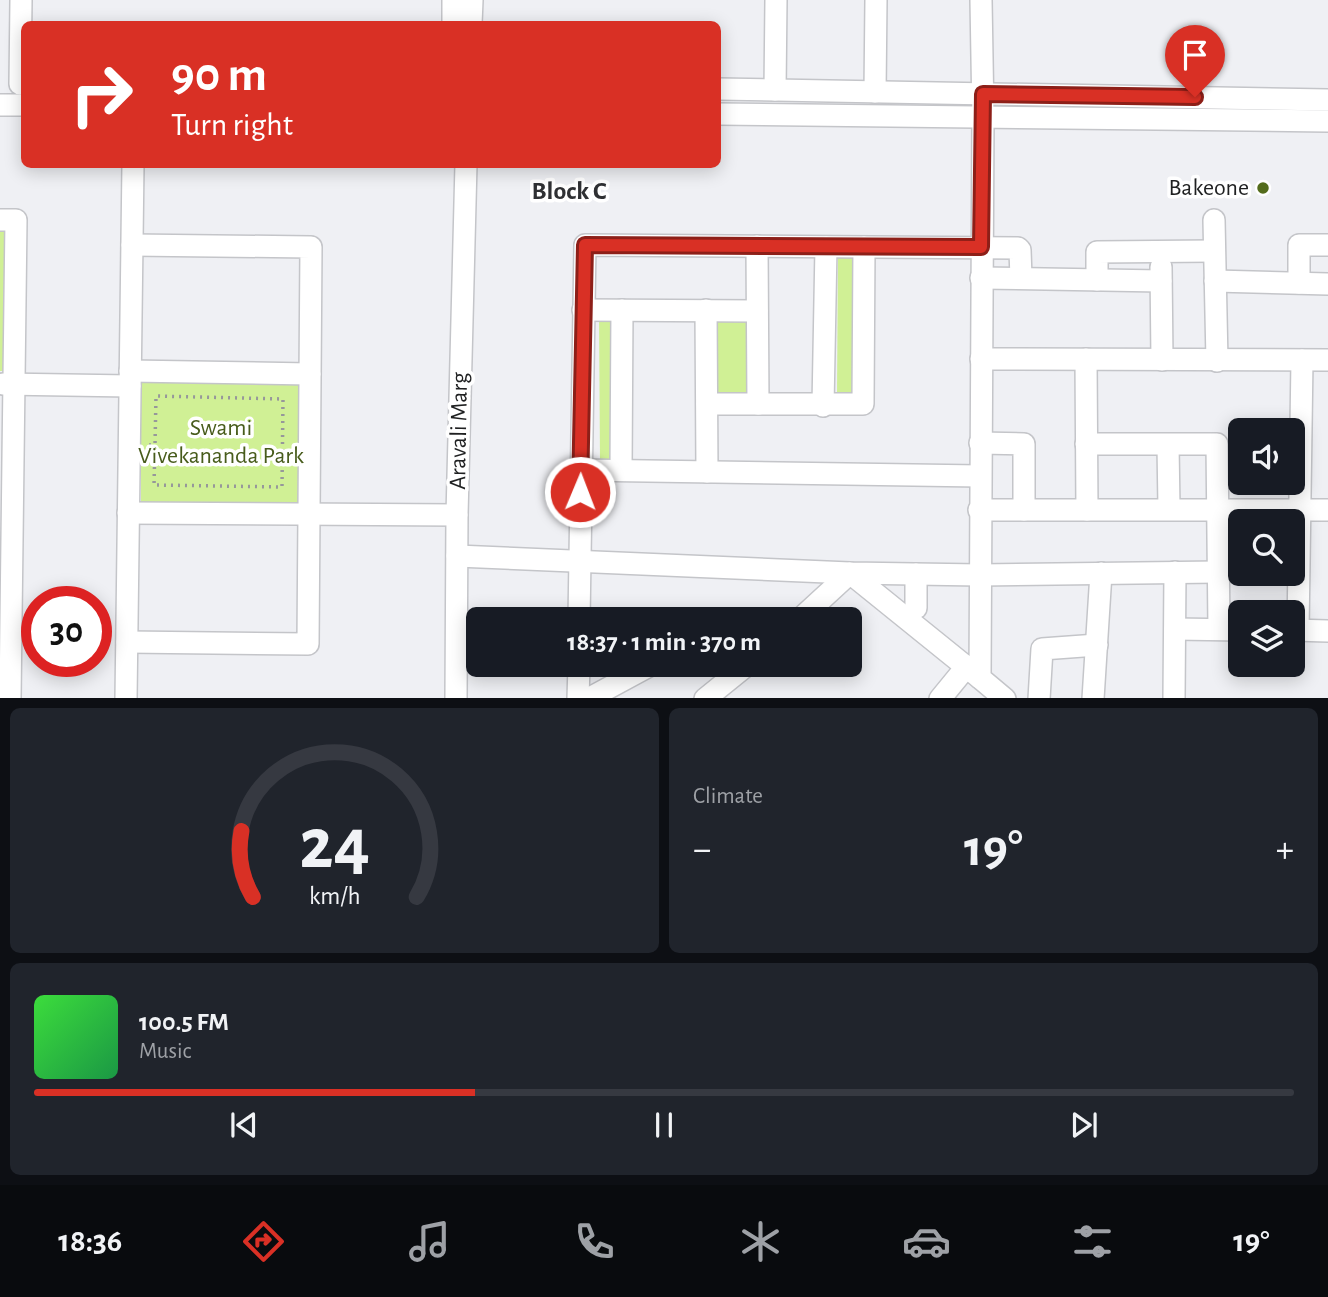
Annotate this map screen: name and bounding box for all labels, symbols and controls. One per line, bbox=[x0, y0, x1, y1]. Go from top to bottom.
pin bbox=[1165, 25, 1225, 97]
icon: arrive bbox=[1176, 36, 1214, 74]
icon: right bbox=[56, 49, 147, 140]
text: 90 m bbox=[171, 51, 267, 100]
text: Turn right bbox=[171, 109, 293, 141]
place label: Bakeone bbox=[1168, 176, 1249, 200]
district label: Block C bbox=[532, 178, 607, 204]
marker: Bakeone bbox=[1255, 180, 1271, 196]
street label: Aravali Marg bbox=[446, 372, 472, 490]
park label: Swami Vivekananda Park bbox=[138, 416, 304, 468]
map controls bbox=[1228, 418, 1305, 677]
button: sound bbox=[1228, 418, 1305, 495]
position arrow bbox=[543, 455, 617, 529]
button: search bbox=[1228, 509, 1305, 586]
speed limit sign: 30 bbox=[21, 586, 112, 677]
button: layers bbox=[1228, 600, 1305, 677]
text: 18:37 · 1 min · 370 m bbox=[567, 629, 761, 655]
text: Climate bbox=[693, 785, 763, 808]
text: 24 bbox=[299, 809, 370, 882]
text: 19° bbox=[964, 823, 1023, 875]
text: − bbox=[693, 831, 711, 869]
text: + bbox=[1276, 831, 1294, 869]
text: km/h bbox=[309, 883, 360, 908]
text: 100.5 FM bbox=[139, 1009, 229, 1035]
text: Music bbox=[139, 1040, 191, 1063]
icon: previous bbox=[225, 1106, 263, 1144]
icon: pause bbox=[645, 1106, 683, 1144]
icon: next bbox=[1065, 1106, 1103, 1144]
icon: directions bbox=[239, 1217, 288, 1266]
icon: music bbox=[405, 1217, 454, 1266]
icon: phone bbox=[570, 1217, 619, 1266]
icon: climate bbox=[736, 1217, 785, 1266]
icon: car bbox=[902, 1217, 951, 1266]
icon: filters bbox=[1068, 1217, 1117, 1266]
text: 18:36 bbox=[58, 1225, 122, 1257]
text: 19° bbox=[1233, 1225, 1270, 1257]

